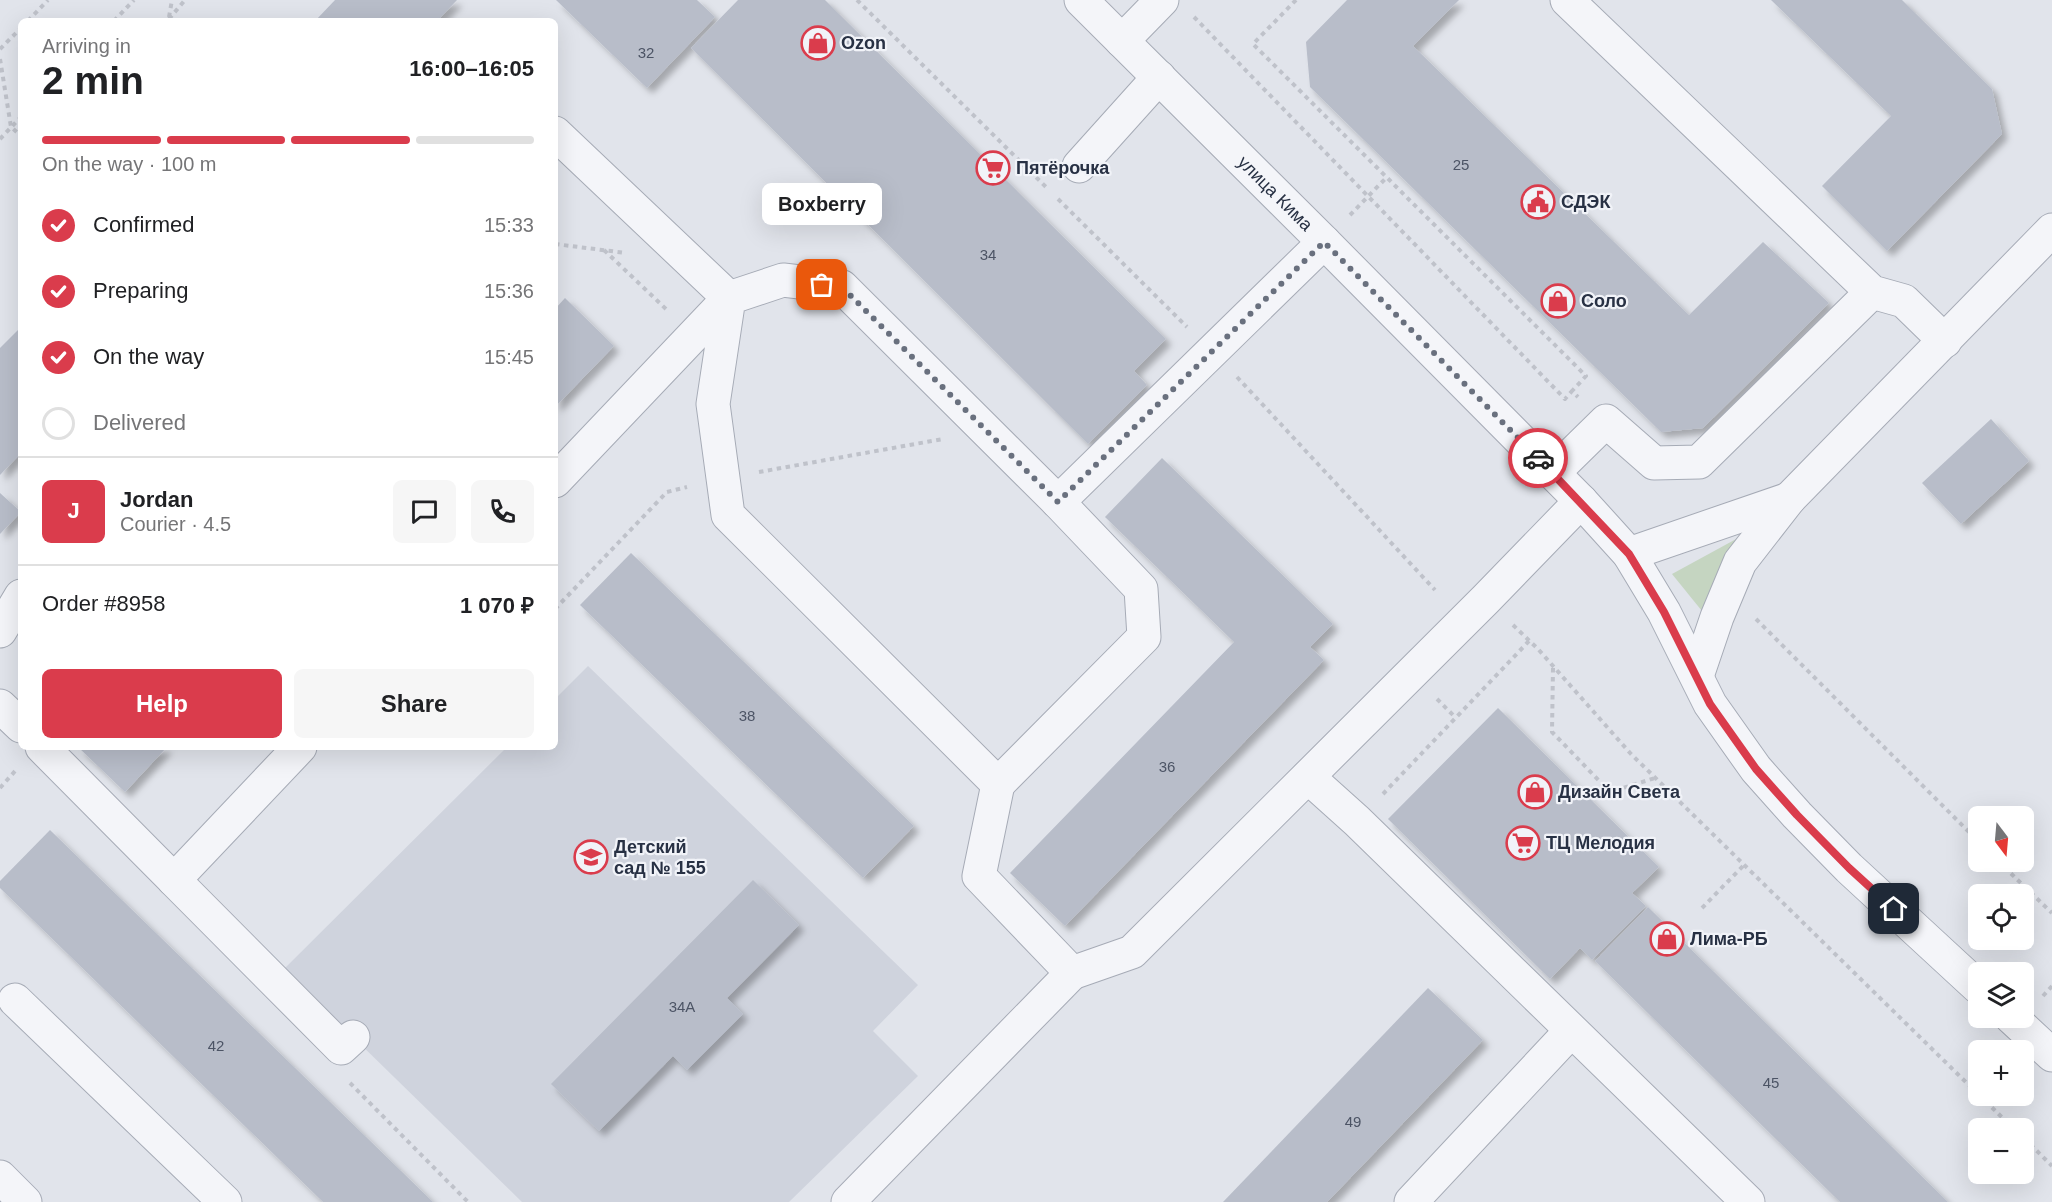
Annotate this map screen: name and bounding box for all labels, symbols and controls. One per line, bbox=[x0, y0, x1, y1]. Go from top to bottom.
shop icon: Ozon bbox=[800, 25, 836, 61]
place label: Ozon bbox=[841, 33, 886, 53]
text: Arriving in bbox=[42, 35, 131, 57]
house number: 32 bbox=[638, 44, 654, 61]
text: 16:00–16:05 bbox=[409, 56, 534, 81]
text: 2 min bbox=[42, 59, 144, 102]
supermarket icon: Пятёрочка bbox=[975, 150, 1011, 186]
street label: улица Кима bbox=[1234, 152, 1317, 236]
text: On the way · 100 m bbox=[42, 153, 217, 175]
house number: 25 bbox=[1453, 156, 1469, 173]
place label: Пятёрочка bbox=[1016, 158, 1110, 178]
callout: Boxberry bbox=[762, 183, 882, 225]
public building icon: СДЭК bbox=[1520, 184, 1556, 220]
place label: СДЭК bbox=[1561, 192, 1611, 212]
text: Boxberry bbox=[778, 193, 866, 215]
icon: check bbox=[42, 209, 75, 242]
text: Confirmed bbox=[93, 212, 194, 237]
text: 15:33 bbox=[484, 214, 534, 236]
house number: 34 bbox=[980, 246, 996, 263]
pin bbox=[796, 259, 847, 310]
icon: bag bbox=[805, 268, 838, 301]
icon: check bbox=[42, 275, 75, 308]
text: Preparing bbox=[93, 278, 188, 303]
text: 15:36 bbox=[484, 280, 534, 302]
shop icon: Соло bbox=[1540, 283, 1576, 319]
place label: Соло bbox=[1581, 291, 1627, 311]
icon: check bbox=[42, 341, 75, 374]
text: On the way bbox=[93, 344, 204, 369]
text: 15:45 bbox=[484, 346, 534, 368]
text: Delivered bbox=[93, 410, 186, 435]
courier bbox=[1508, 428, 1568, 488]
icon: car bbox=[1522, 442, 1555, 475]
button: chat bbox=[393, 480, 456, 543]
button: phone bbox=[471, 480, 534, 543]
text: Jordan bbox=[120, 487, 193, 512]
text: J bbox=[67, 498, 80, 523]
text: Courier · 4.5 bbox=[120, 513, 231, 535]
text: Order #8958 bbox=[42, 591, 166, 616]
text: 1 070 ₽ bbox=[460, 593, 534, 618]
button: Help bbox=[42, 669, 282, 738]
button: Share bbox=[294, 669, 534, 738]
house number: 38 bbox=[739, 707, 755, 724]
house number: 36 bbox=[1159, 758, 1175, 775]
shop icon: Дизайн Света bbox=[1517, 774, 1553, 810]
place label: Дизайн Света bbox=[1558, 782, 1681, 802]
north arrow bbox=[1968, 806, 2034, 872]
map controls bbox=[1968, 806, 2034, 1184]
supermarket icon: ТЦ Мелодия bbox=[1505, 825, 1541, 861]
place label: ТЦ Мелодия bbox=[1546, 833, 1655, 853]
place label: Детский сад № 155 bbox=[614, 837, 706, 878]
school or university icon: Детский сад № 155 bbox=[573, 839, 609, 875]
pin bbox=[1868, 883, 1919, 934]
button: locate bbox=[1968, 884, 2034, 950]
icon: home bbox=[1877, 892, 1910, 925]
shop icon: Лима-РБ bbox=[1649, 921, 1685, 957]
place label: Лима-РБ bbox=[1690, 929, 1768, 949]
button: layers bbox=[1968, 962, 2034, 1028]
house number: 34А bbox=[669, 998, 695, 1015]
house number: 42 bbox=[208, 1037, 224, 1054]
button: + bbox=[1968, 1040, 2034, 1106]
house number: 45 bbox=[1763, 1074, 1779, 1091]
house number: 49 bbox=[1345, 1113, 1361, 1130]
button: − bbox=[1968, 1118, 2034, 1184]

